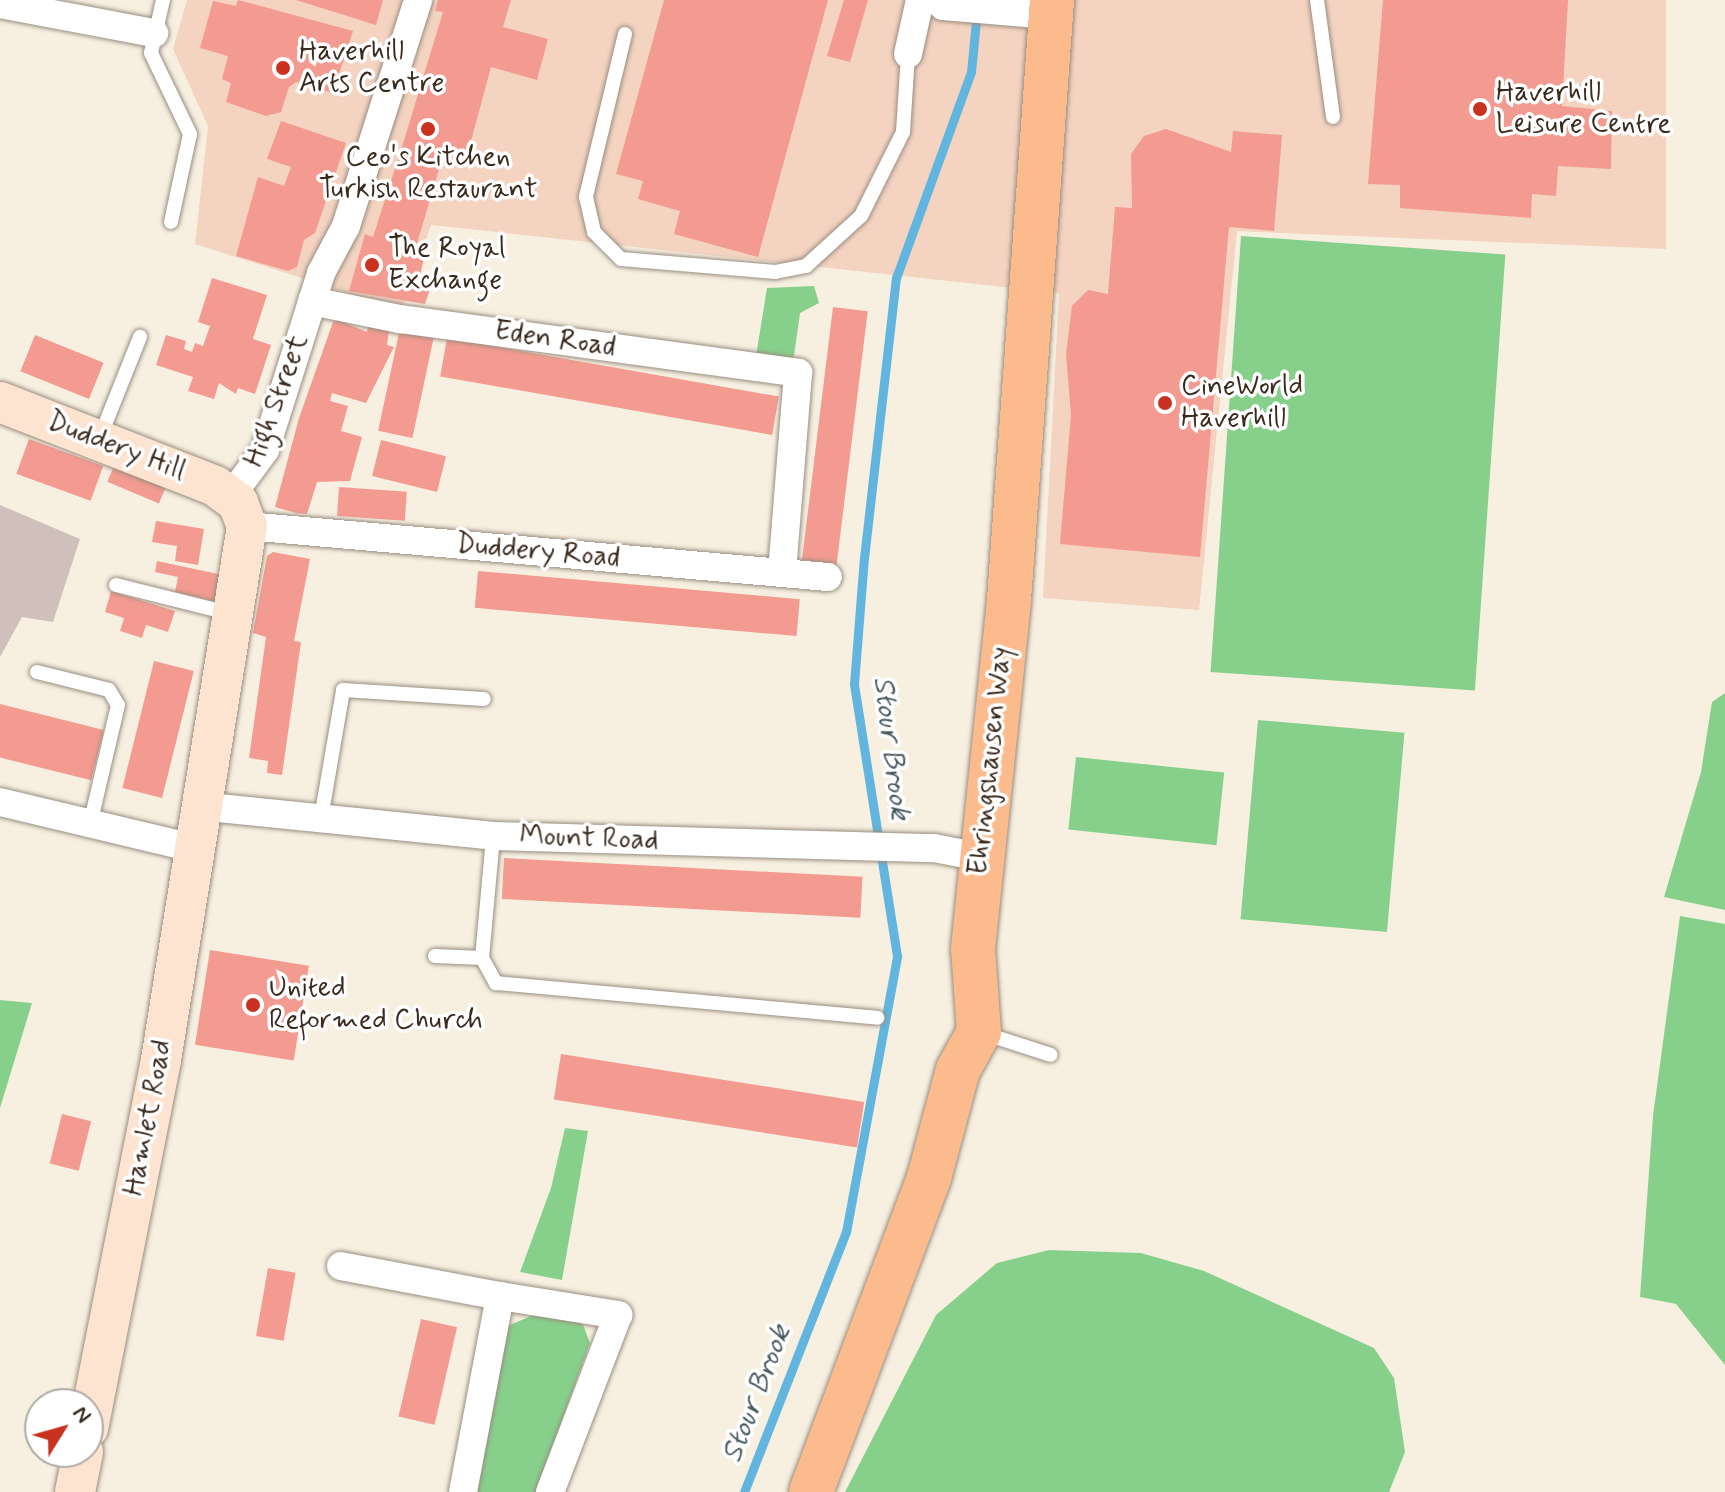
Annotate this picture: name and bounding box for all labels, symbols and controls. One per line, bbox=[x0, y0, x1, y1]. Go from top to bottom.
place label: Haverhill Arts Centre bbox=[299, 35, 444, 101]
marker: Haverhill Arts Centre bbox=[274, 59, 292, 77]
place label: Haverhill Leisure Centre bbox=[1496, 76, 1677, 142]
marker: Haverhill Leisure Centre bbox=[1471, 100, 1489, 118]
marker: Ceo's Kitchen Turkish Restaurant bbox=[419, 120, 437, 138]
place label: Ceo's Kitchen Turkish Restaurant bbox=[319, 141, 537, 207]
place label: The Royal Exchange bbox=[388, 232, 502, 298]
marker: The Royal Exchange bbox=[363, 256, 381, 274]
street label: Eden Road bbox=[493, 315, 617, 365]
street label: High Street bbox=[238, 330, 316, 472]
place label: CineWorld Haverhill bbox=[1181, 370, 1303, 436]
marker: CineWorld Haverhill bbox=[1156, 394, 1174, 412]
street label: Duddery Hill bbox=[43, 406, 189, 488]
street label: Duddery Road bbox=[455, 528, 621, 576]
street label: Ehringshausen Way bbox=[962, 643, 1020, 879]
water label: Stour Brook bbox=[864, 674, 918, 822]
street label: Mount Road bbox=[519, 820, 659, 858]
place label: United Reformed Church bbox=[269, 972, 483, 1038]
marker: United Reformed Church bbox=[244, 996, 262, 1014]
street label: Hamlet Road bbox=[117, 1037, 181, 1199]
water label: Stour Brook bbox=[714, 1320, 800, 1468]
north arrow bbox=[24, 1388, 104, 1468]
text: N bbox=[66, 1400, 97, 1429]

